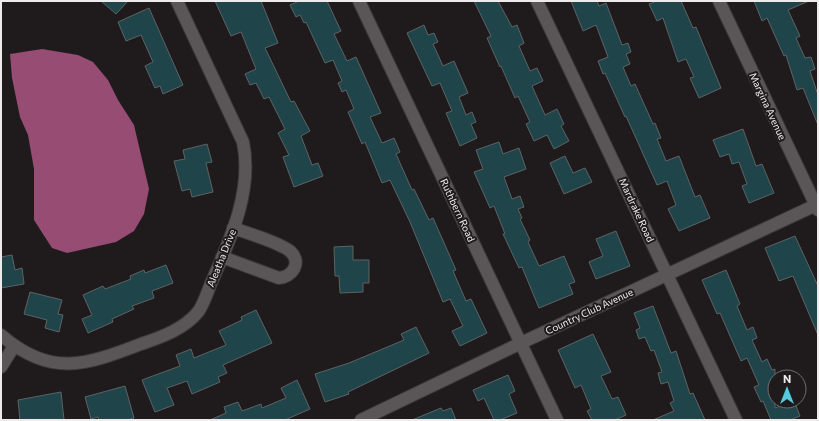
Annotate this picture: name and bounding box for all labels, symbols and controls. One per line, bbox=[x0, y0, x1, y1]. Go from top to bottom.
street label: Margina Avenue bbox=[747, 70, 789, 142]
street label: Mardrake Road bbox=[617, 176, 657, 244]
street label: Ruthbern Road bbox=[438, 177, 478, 244]
street label: Aleatha Drive bbox=[204, 227, 238, 289]
street label: Country Club Avenue bbox=[543, 285, 635, 337]
north arrow bbox=[767, 369, 807, 409]
text: N bbox=[783, 372, 791, 385]

